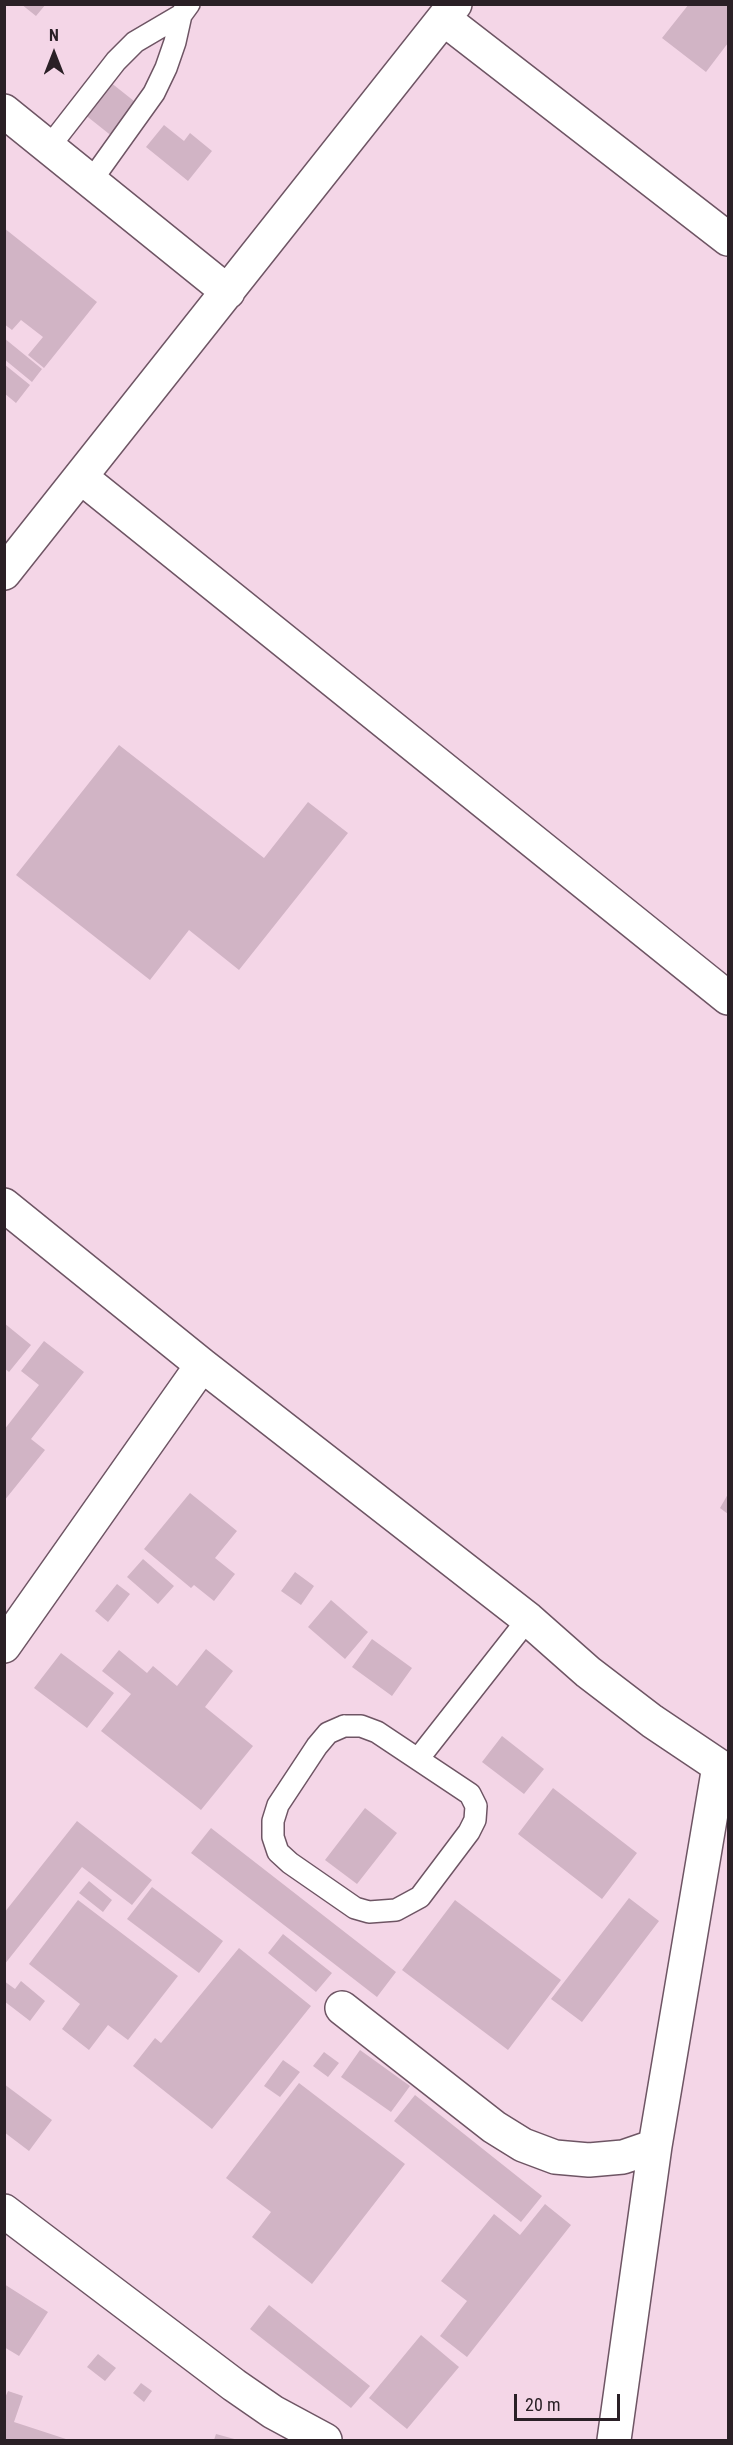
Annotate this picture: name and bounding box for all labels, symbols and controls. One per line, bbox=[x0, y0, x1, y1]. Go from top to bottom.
north arrow bbox=[24, 24, 84, 84]
text: N bbox=[49, 26, 59, 45]
scale bar bbox=[517, 2382, 624, 2420]
text: 20 m bbox=[525, 2394, 560, 2415]

